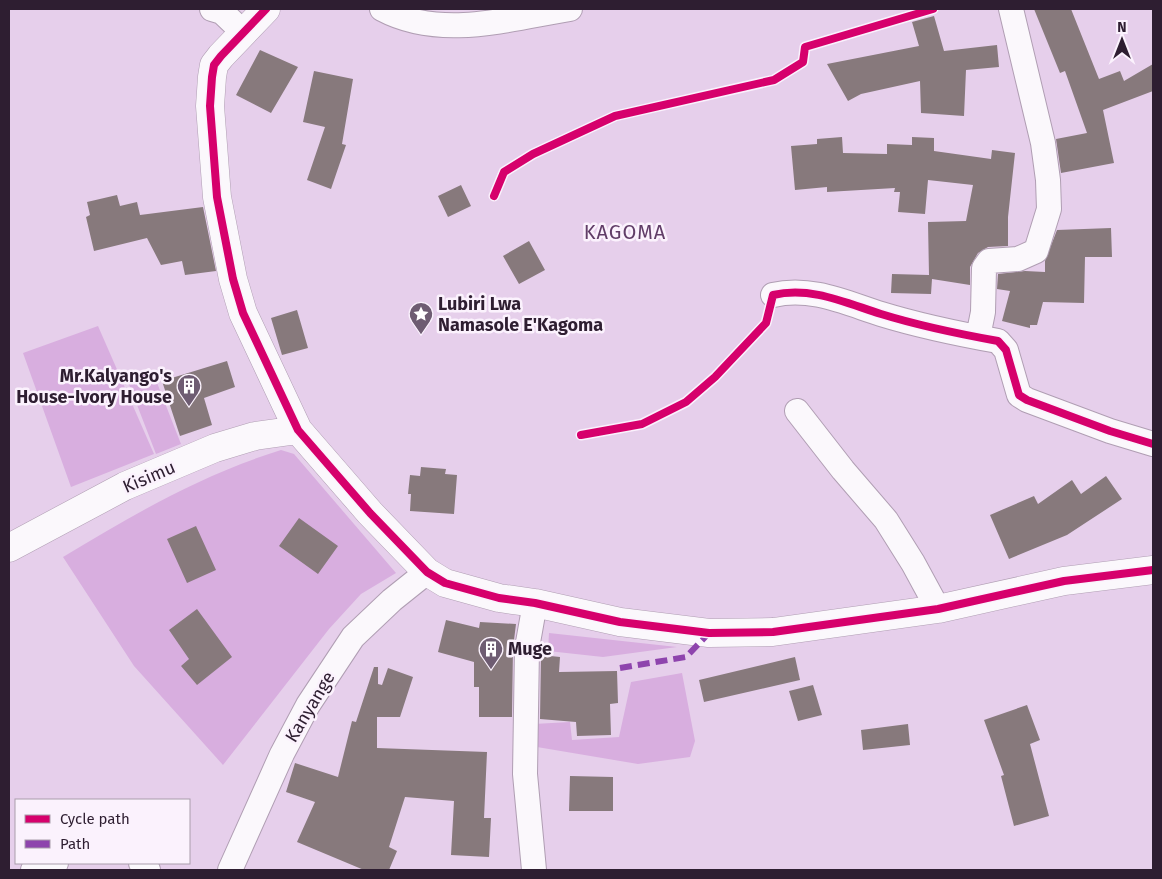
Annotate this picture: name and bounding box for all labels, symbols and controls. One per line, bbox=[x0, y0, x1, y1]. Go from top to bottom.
north arrow bbox=[1097, 15, 1147, 65]
text: N bbox=[1117, 19, 1127, 36]
district label: KAGOMA bbox=[584, 220, 666, 244]
place label: Lubiri Lwa Namasole E'Kagoma bbox=[438, 293, 603, 336]
place icon: Lubiri Lwa Namasole E'Kagoma bbox=[408, 301, 434, 335]
place label: Mr.Kalyango's House-Ivory House bbox=[16, 365, 172, 408]
building icon: Mr.Kalyango's House-Ivory House bbox=[176, 373, 202, 407]
street label: Kisimu bbox=[119, 456, 179, 498]
building icon: Muge bbox=[478, 636, 504, 670]
place label: Muge bbox=[508, 638, 552, 660]
street label: Kanyange bbox=[280, 668, 340, 746]
legend bbox=[15, 799, 190, 864]
text: Cycle path bbox=[60, 810, 130, 828]
text: Path bbox=[60, 835, 90, 853]

